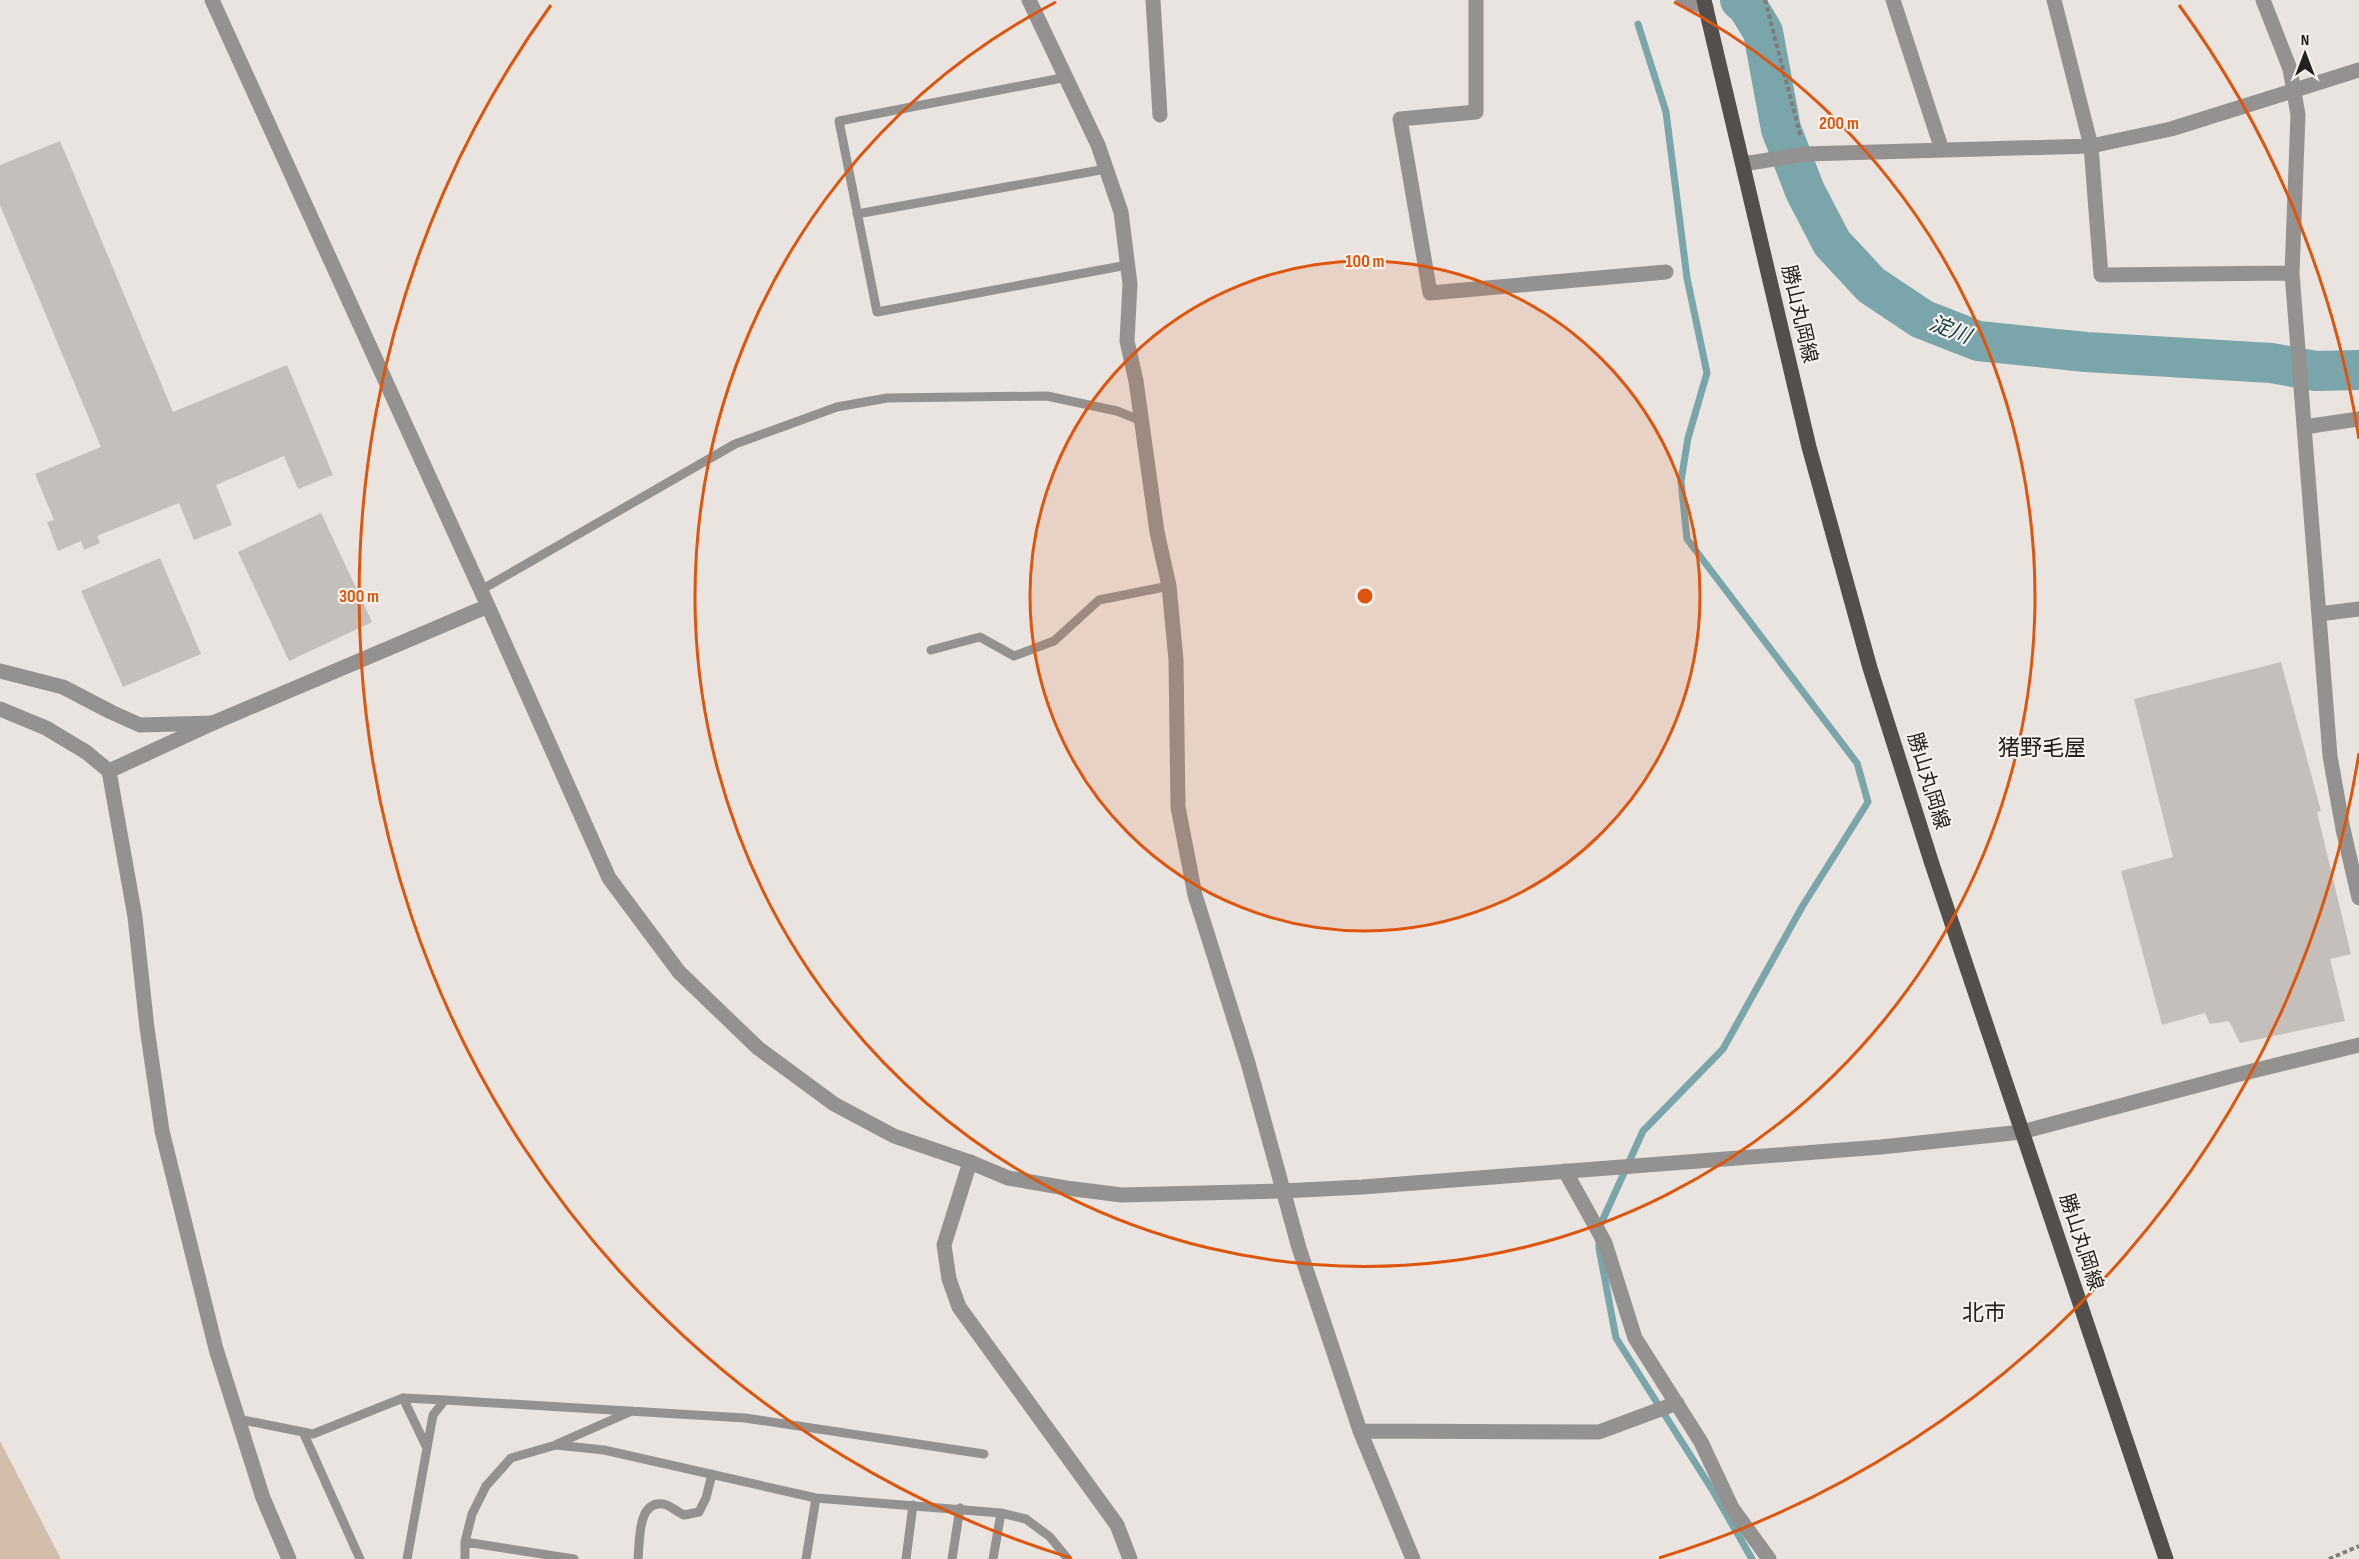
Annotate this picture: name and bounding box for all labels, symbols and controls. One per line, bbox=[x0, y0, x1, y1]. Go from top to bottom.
north arrow bbox=[2275, 24, 2335, 84]
text: N bbox=[2301, 31, 2309, 50]
text: 200 m bbox=[1819, 113, 1859, 134]
text: 100 m bbox=[1346, 251, 1385, 272]
street label: 勝山丸岡線 bbox=[1776, 263, 1822, 365]
water label: 淀川 bbox=[1926, 311, 1976, 350]
text: 300 m bbox=[339, 586, 379, 607]
centre of rings bbox=[1355, 586, 1375, 606]
street label: 勝山丸岡線 bbox=[1902, 730, 1954, 832]
district label: 猪野毛屋 bbox=[1998, 735, 2086, 762]
street label: 勝山丸岡線 bbox=[2054, 1191, 2108, 1293]
district label: 北市 bbox=[1962, 1300, 2006, 1327]

